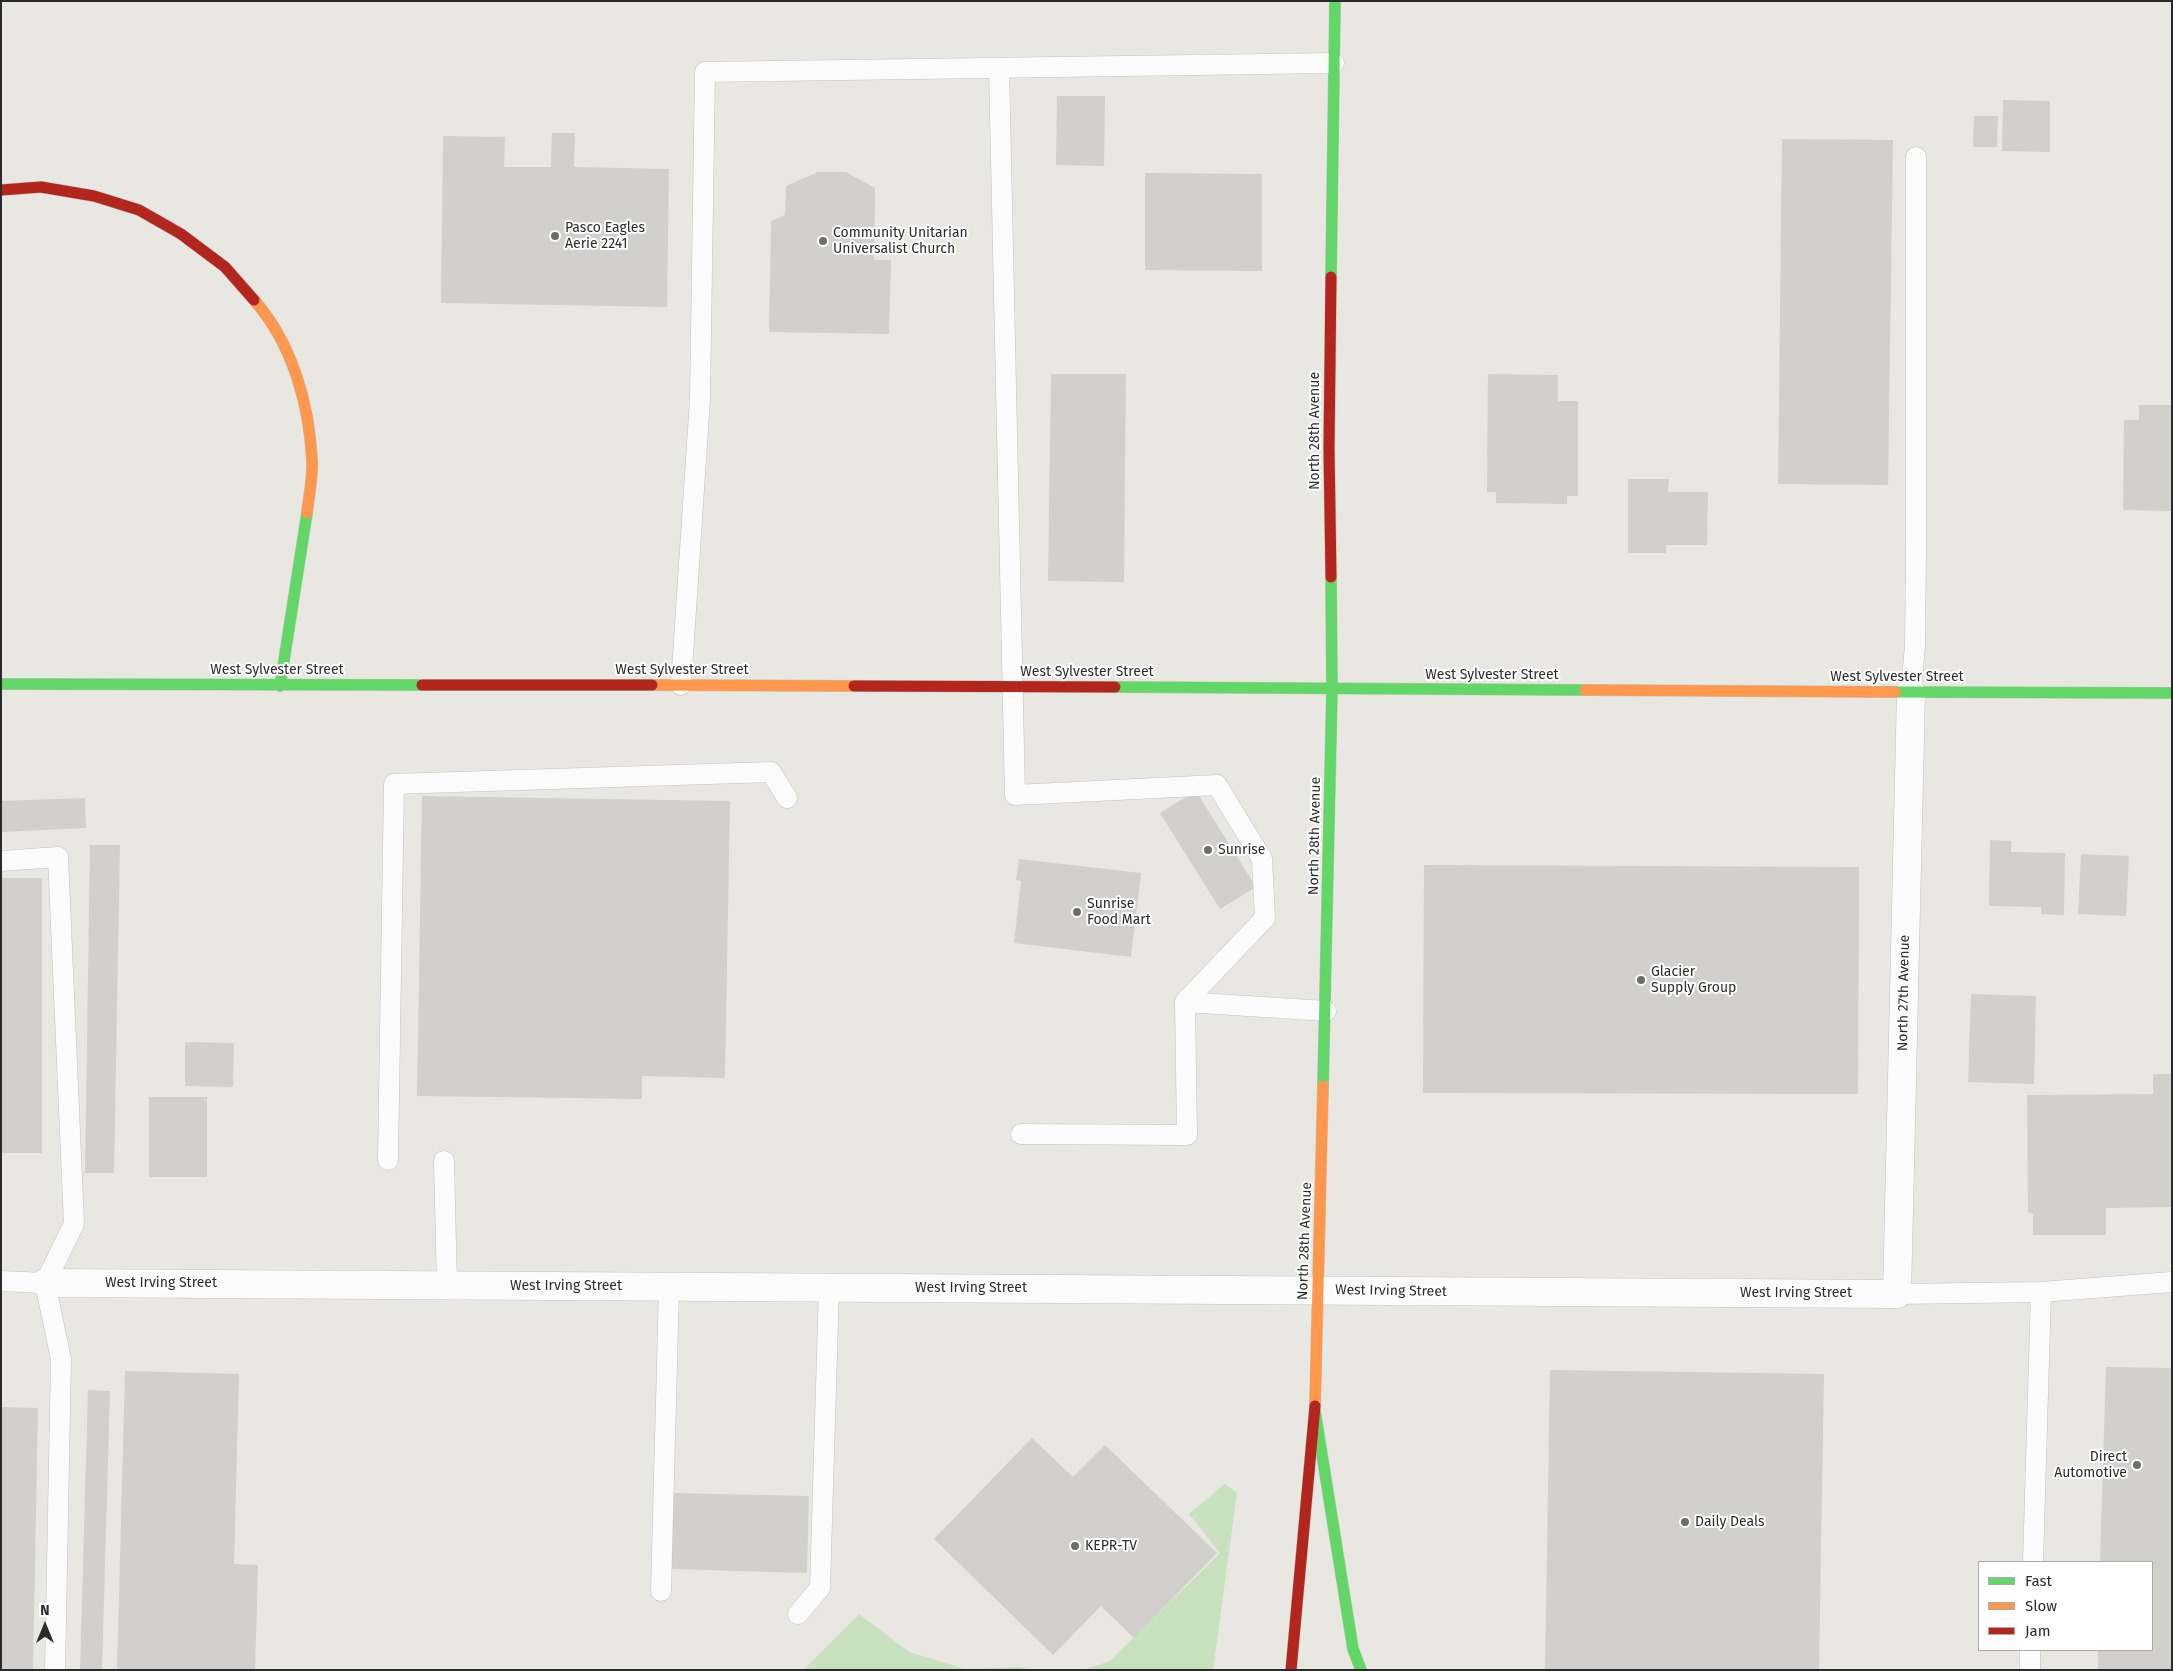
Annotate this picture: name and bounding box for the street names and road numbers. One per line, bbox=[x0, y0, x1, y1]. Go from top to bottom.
street label: North 28th Avenue bbox=[1307, 372, 1323, 490]
street label: West Sylvester Street bbox=[210, 662, 344, 678]
street label: West Sylvester Street bbox=[615, 662, 749, 678]
street label: West Sylvester Street bbox=[1020, 664, 1154, 680]
street label: West Sylvester Street bbox=[1425, 667, 1559, 683]
street label: West Sylvester Street bbox=[1830, 669, 1964, 685]
street label: North 28th Avenue bbox=[1306, 777, 1324, 895]
street label: North 27th Avenue bbox=[1895, 935, 1913, 1051]
street label: North 28th Avenue bbox=[1295, 1182, 1315, 1300]
street label: West Irving Street bbox=[105, 1275, 217, 1291]
street label: West Irving Street bbox=[510, 1278, 622, 1294]
street label: West Irving Street bbox=[915, 1280, 1027, 1296]
street label: West Irving Street bbox=[1335, 1282, 1447, 1300]
street label: West Irving Street bbox=[1740, 1285, 1852, 1301]

